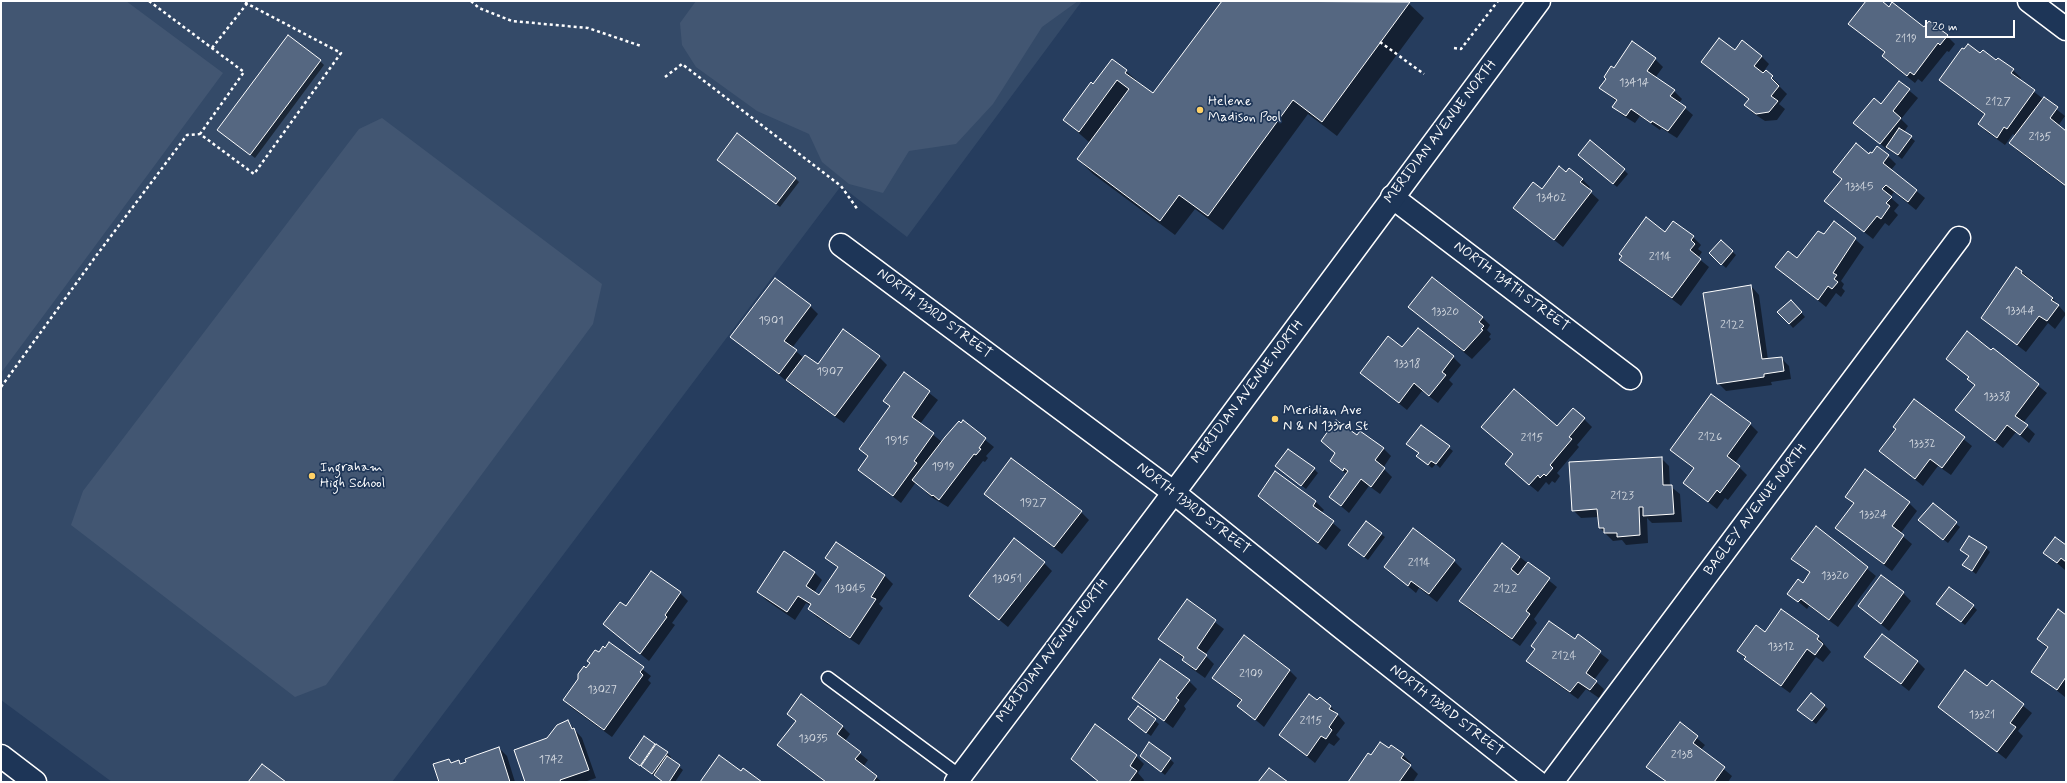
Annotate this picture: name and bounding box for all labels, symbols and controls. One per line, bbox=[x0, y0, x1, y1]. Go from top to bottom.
scale bar bbox=[1927, 12, 2017, 38]
text: 20 m bbox=[1932, 19, 1958, 35]
house number: 2119 bbox=[1895, 32, 1917, 46]
street label: MERIDIAN AVENUE NORTH bbox=[1381, 57, 1501, 207]
house number: 13414 bbox=[1619, 76, 1649, 90]
place label: Helene Madison Pool bbox=[1208, 94, 1281, 126]
house number: 2127 bbox=[1985, 95, 2011, 109]
marker: Helene Madison Pool bbox=[1195, 105, 1205, 115]
house number: 2135 bbox=[2028, 130, 2052, 144]
house number: 13345 bbox=[1845, 180, 1873, 194]
house number: 13402 bbox=[1536, 191, 1566, 205]
street label: NORTH 134TH STREET bbox=[1450, 238, 1572, 336]
house number: 2114 bbox=[1649, 250, 1671, 264]
street label: NORTH 133RD STREET bbox=[873, 265, 995, 363]
house number: 13344 bbox=[2005, 304, 2035, 318]
house number: 13320 bbox=[1431, 305, 1459, 319]
house number: 1901 bbox=[758, 314, 784, 328]
street label: MERIDIAN AVENUE NORTH bbox=[1188, 317, 1308, 467]
house number: 2122 bbox=[1720, 318, 1744, 332]
house number: 13318 bbox=[1393, 357, 1421, 371]
house number: 1907 bbox=[816, 365, 844, 379]
house number: 13338 bbox=[1983, 390, 2011, 404]
place label: Meridian Ave N & N 133rd St bbox=[1283, 403, 1368, 436]
marker: Meridian Ave N & N 133rd St bbox=[1270, 414, 1280, 424]
house number: 2126 bbox=[1698, 430, 1722, 444]
house number: 2115 bbox=[1521, 431, 1543, 445]
house number: 1915 bbox=[885, 434, 909, 448]
house number: 13332 bbox=[1908, 437, 1936, 451]
street label: BAGLEY AVENUE NORTH bbox=[1701, 441, 1811, 579]
street label: NORTH 133RD STREET bbox=[1133, 459, 1253, 559]
place label: Ingraham High School bbox=[320, 460, 385, 492]
house number: 1919 bbox=[931, 460, 955, 474]
marker: Ingraham High School bbox=[307, 471, 317, 481]
house number: 2123 bbox=[1610, 489, 1634, 503]
house number: 1927 bbox=[1020, 496, 1046, 510]
house number: 13324 bbox=[1859, 508, 1887, 522]
house number: 2114 bbox=[1408, 556, 1430, 570]
house number: 13320 bbox=[1821, 569, 1849, 583]
house number: 13051 bbox=[992, 572, 1022, 586]
street label: MERIDIAN AVENUE NORTH bbox=[993, 576, 1113, 726]
house number: 13045 bbox=[834, 582, 866, 596]
house number: 2122 bbox=[1493, 582, 1517, 596]
house number: 13312 bbox=[1767, 640, 1795, 654]
house number: 2124 bbox=[1551, 649, 1577, 663]
street label: NORTH 133RD STREET bbox=[1386, 661, 1506, 761]
house number: 2109 bbox=[1239, 667, 1263, 681]
house number: 13027 bbox=[587, 683, 617, 697]
house number: 13321 bbox=[1969, 708, 1995, 722]
house number: 2115 bbox=[1300, 714, 1322, 728]
house number: 13035 bbox=[798, 732, 828, 746]
house number: 2138 bbox=[1671, 748, 1693, 762]
house number: 1742 bbox=[539, 753, 563, 767]

